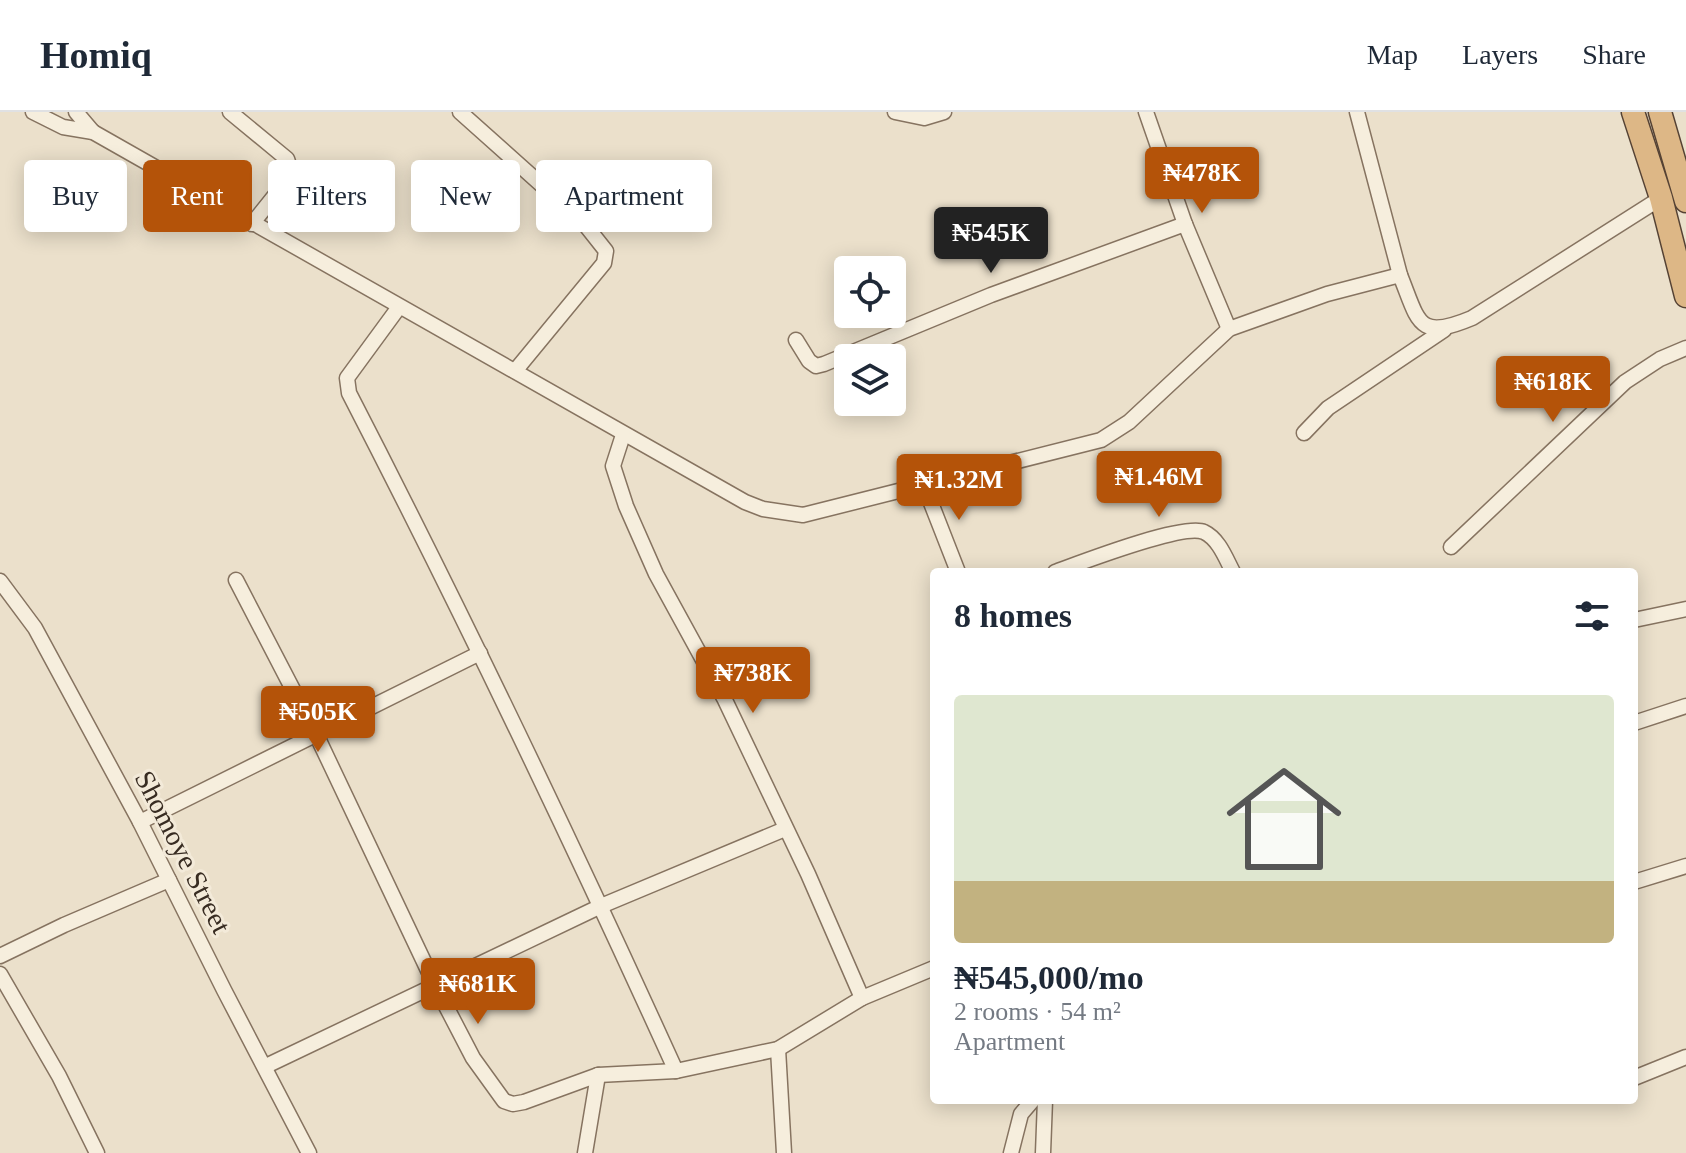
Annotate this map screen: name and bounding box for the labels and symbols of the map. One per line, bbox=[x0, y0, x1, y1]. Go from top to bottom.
pin: ₦478K bbox=[1146, 147, 1258, 215]
pin: ₦545K bbox=[935, 207, 1047, 275]
pin: ₦618K bbox=[1497, 356, 1609, 424]
pin: ₦1.46M bbox=[1094, 451, 1224, 519]
pin: ₦1.32M bbox=[894, 454, 1024, 522]
pin: ₦738K bbox=[697, 647, 809, 715]
pin: ₦505K bbox=[262, 686, 374, 754]
street label: Shomoye Street bbox=[129, 766, 237, 939]
pin: ₦681K bbox=[422, 958, 534, 1026]

